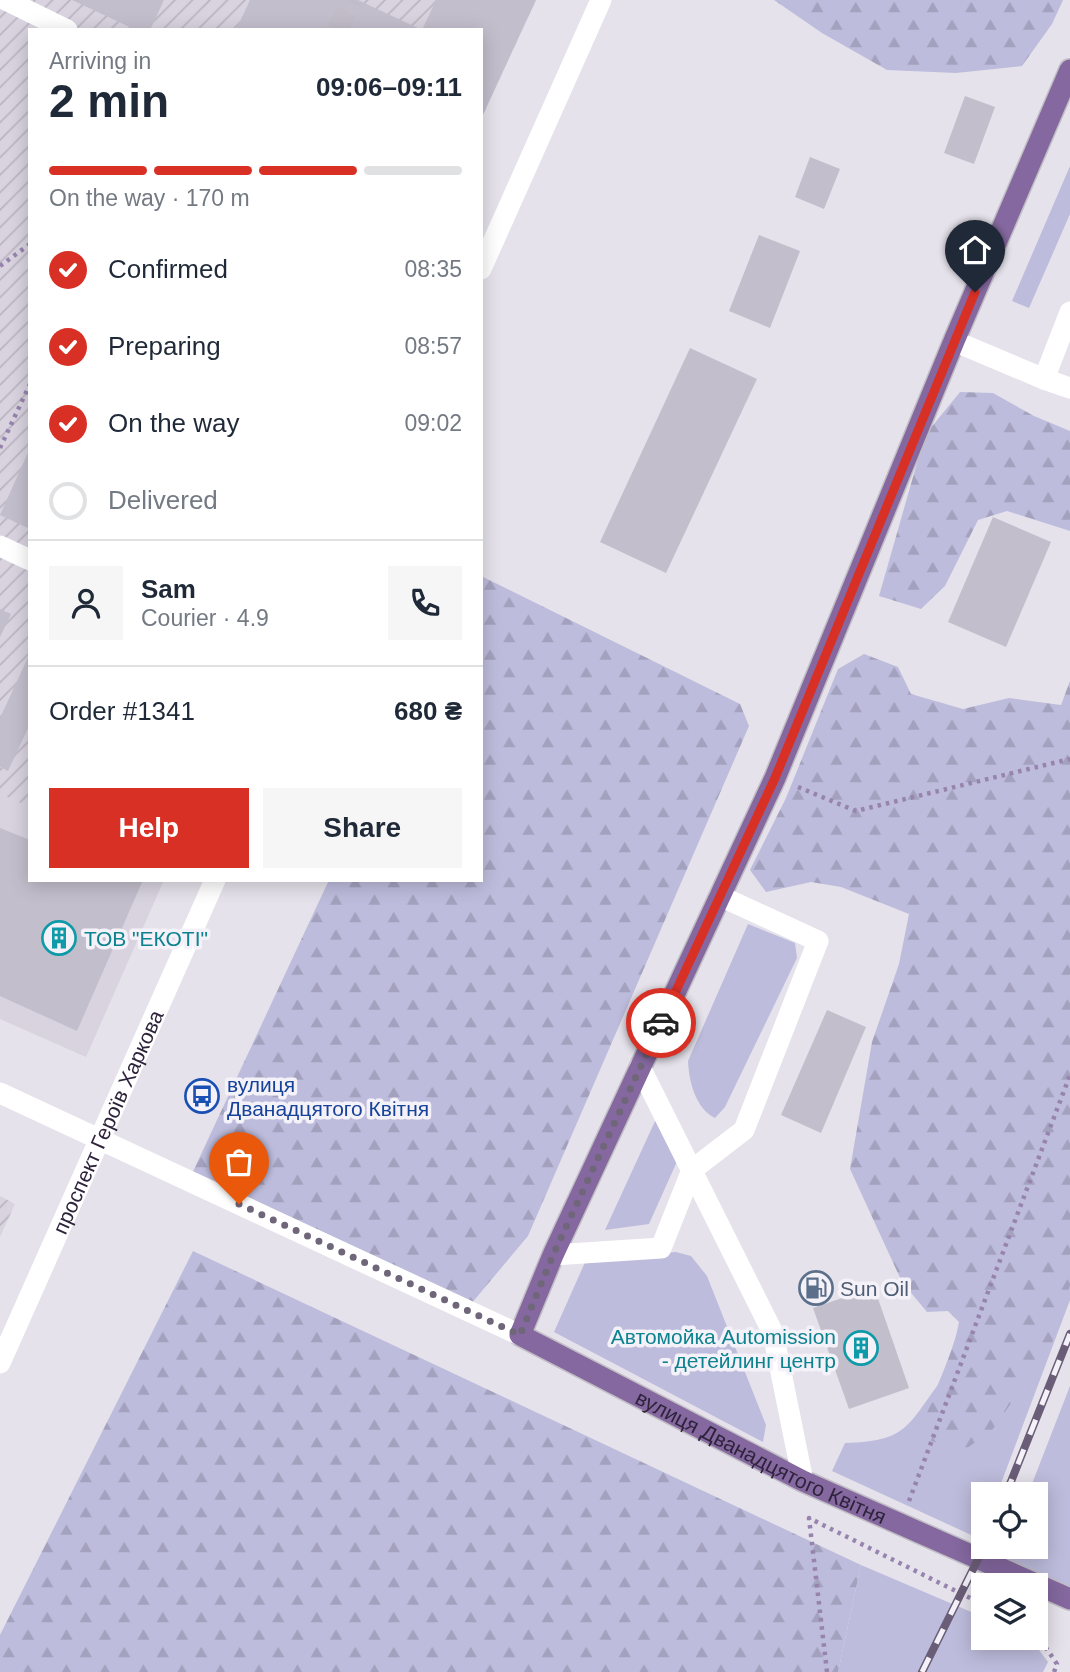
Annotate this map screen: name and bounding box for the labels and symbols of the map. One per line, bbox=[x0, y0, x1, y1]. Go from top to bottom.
pin bbox=[945, 220, 1005, 292]
building icon: ТОВ "ЕКОТI" bbox=[40, 919, 78, 957]
place label: ТОВ "ЕКОТI" bbox=[84, 927, 208, 950]
courier bbox=[626, 988, 696, 1058]
street label: проспект Героїв Харкова bbox=[48, 1006, 167, 1237]
place label: вулиця Дванадцятого Квітня bbox=[227, 1073, 429, 1120]
bus stop icon: вулиця Дванадцятого Квітня bbox=[183, 1077, 221, 1115]
pin bbox=[209, 1132, 269, 1204]
fuel station icon: Sun Oil bbox=[797, 1269, 835, 1307]
place label: Sun Oil bbox=[840, 1277, 909, 1300]
place label: Автомойка Automission - детейлинг центр bbox=[611, 1325, 836, 1372]
building icon: Автомойка Automission - детейлинг центр bbox=[842, 1329, 880, 1367]
street label: вулиця Дванадцятого Квітня bbox=[632, 1385, 890, 1528]

